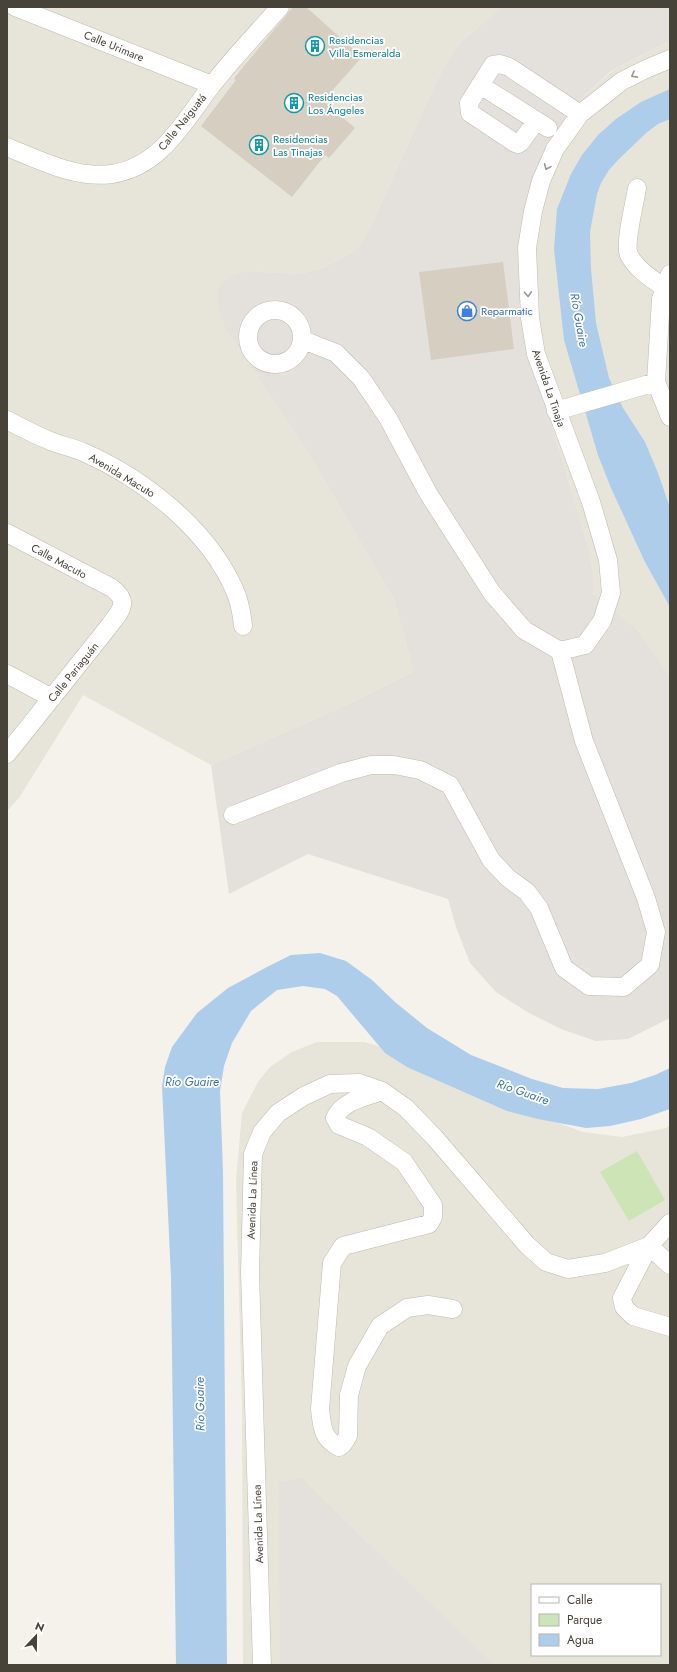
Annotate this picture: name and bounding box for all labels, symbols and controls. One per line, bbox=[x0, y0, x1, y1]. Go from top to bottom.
street label: Calle Urimare bbox=[82, 27, 147, 65]
place label: Residencias Villa Esmeralda bbox=[329, 32, 401, 61]
building icon: Residencias Villa Esmeralda bbox=[304, 35, 326, 57]
one-way arrow bbox=[631, 70, 639, 77]
place label: Residencias Los Ángeles bbox=[308, 89, 365, 118]
street label: Calle Naiguatá bbox=[154, 90, 210, 154]
building icon: Residencias Los Ángeles bbox=[283, 92, 305, 114]
place label: Residencias Las Tinajas bbox=[273, 131, 328, 160]
building icon: Residencias Las Tinajas bbox=[248, 134, 270, 156]
one-way arrow bbox=[544, 163, 552, 170]
one-way arrow bbox=[524, 291, 533, 297]
water label: Río Guaire bbox=[565, 292, 593, 348]
shop icon: Reparmatic bbox=[456, 300, 478, 322]
place label: Reparmatic bbox=[481, 303, 533, 319]
street label: Avenida La Tinaja bbox=[528, 347, 570, 429]
street label: Avenida Macuto bbox=[86, 449, 158, 501]
street label: Calle Macuto bbox=[28, 540, 90, 582]
street label: Calle Pariaguán bbox=[44, 639, 102, 705]
water label: Río Guaire bbox=[165, 1073, 219, 1091]
water label: Río Guaire bbox=[494, 1075, 552, 1109]
street label: Avenida La Línea bbox=[243, 1160, 261, 1240]
water label: Río Guaire bbox=[191, 1377, 209, 1431]
street label: Avenida La Línea bbox=[249, 1484, 267, 1564]
legend bbox=[531, 1584, 661, 1656]
text: Calle bbox=[567, 1591, 593, 1609]
text: Parque bbox=[567, 1611, 602, 1629]
north arrow bbox=[16, 1616, 56, 1656]
text: N bbox=[33, 1618, 47, 1636]
text: Agua bbox=[567, 1631, 594, 1649]

